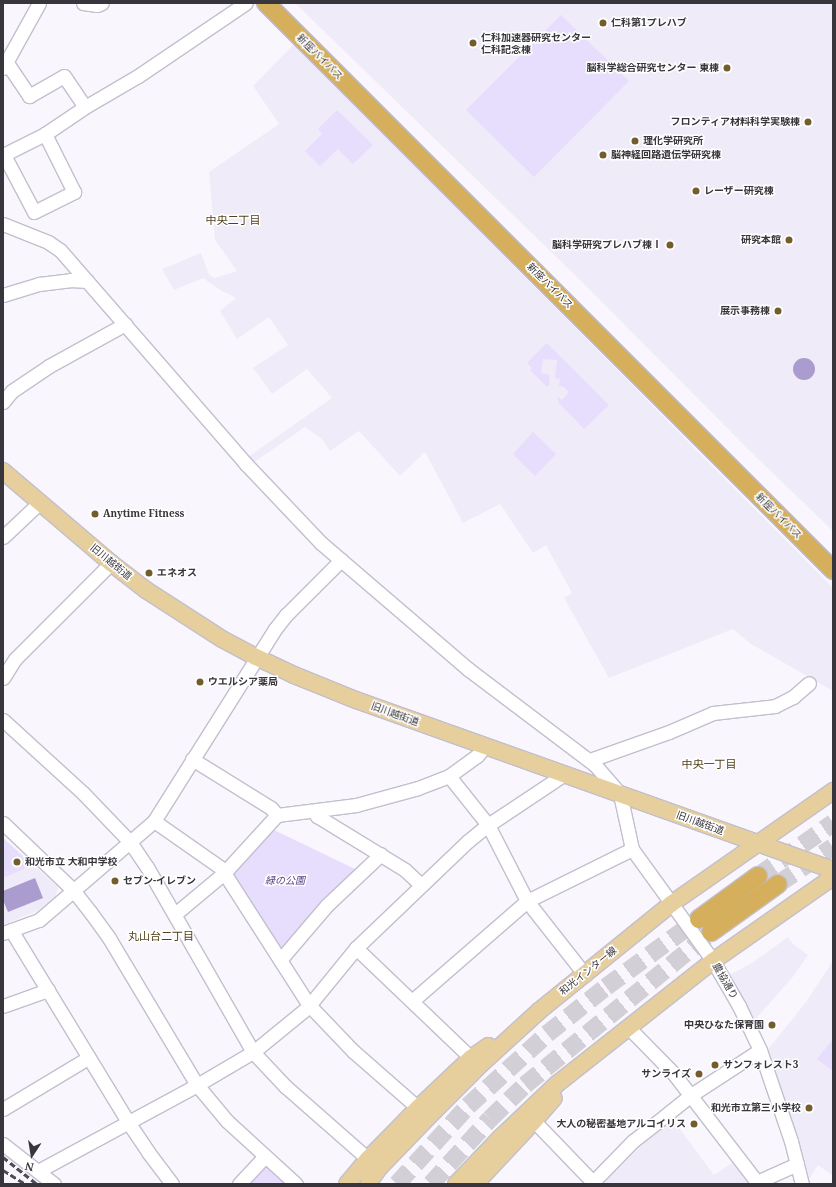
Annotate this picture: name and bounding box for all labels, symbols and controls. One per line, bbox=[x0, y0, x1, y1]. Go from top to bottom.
place label: 仁科第1プレハブ bbox=[611, 17, 687, 29]
marker: 仁科第1プレハブ bbox=[598, 18, 608, 28]
place label: 仁科加速器研究センター 仁科記念棟 bbox=[481, 31, 591, 54]
street label: 新座バイパス bbox=[295, 32, 345, 82]
marker: 仁科加速器研究センター 仁科記念棟 bbox=[468, 38, 478, 48]
place label: 脳科学総合研究センター 東棟 bbox=[586, 62, 719, 74]
marker: 脳科学総合研究センター 東棟 bbox=[722, 63, 732, 73]
place label: フロンティア材料科学実験棟 bbox=[670, 116, 800, 128]
marker: フロンティア材料科学実験棟 bbox=[803, 117, 813, 127]
place label: 理化学研究所 bbox=[643, 135, 703, 147]
marker: 理化学研究所 bbox=[630, 136, 640, 146]
place label: 脳神経回路遺伝学研究棟 bbox=[611, 149, 721, 161]
marker: 脳神経回路遺伝学研究棟 bbox=[598, 150, 608, 160]
place label: レーザー研究棟 bbox=[704, 185, 774, 197]
marker: レーザー研究棟 bbox=[691, 186, 701, 196]
district label: 中央二丁目 bbox=[206, 213, 260, 227]
place label: 研究本館 bbox=[741, 234, 781, 246]
marker: 研究本館 bbox=[784, 235, 794, 245]
place label: 脳科学研究プレハブ棟Ⅰ bbox=[552, 239, 662, 251]
marker: 脳科学研究プレハブ棟Ⅰ bbox=[665, 240, 675, 250]
street label: 新座バイパス bbox=[525, 261, 575, 311]
place label: 展示事務棟 bbox=[720, 305, 770, 317]
marker: 展示事務棟 bbox=[773, 306, 783, 316]
street label: 新座バイパス bbox=[754, 491, 804, 541]
place label: Anytime Fitness bbox=[103, 508, 184, 520]
marker: Anytime Fitness bbox=[90, 509, 100, 519]
street label: 旧川越街道 bbox=[88, 542, 134, 582]
place label: エネオス bbox=[157, 567, 197, 579]
marker: エネオス bbox=[144, 568, 154, 578]
place label: ウエルシア薬局 bbox=[208, 676, 278, 688]
marker: ウエルシア薬局 bbox=[195, 677, 205, 687]
street label: 旧川越街道 bbox=[369, 700, 421, 728]
district label: 中央一丁目 bbox=[682, 757, 736, 771]
street label: 旧川越街道 bbox=[674, 809, 726, 837]
place label: 和光市立 大和中学校 bbox=[25, 856, 118, 868]
marker: 和光市立 大和中学校 bbox=[12, 857, 22, 867]
place label: セブン-イレブン bbox=[123, 875, 196, 887]
park label: 緑の公園 bbox=[265, 875, 305, 887]
marker: セブン-イレブン bbox=[110, 876, 120, 886]
district label: 丸山台二丁目 bbox=[128, 929, 194, 943]
street label: 和光インター線 bbox=[557, 944, 619, 998]
street label: 農協通り bbox=[710, 961, 740, 1001]
place label: 中央ひなた保育園 bbox=[684, 1019, 764, 1031]
marker: 中央ひなた保育園 bbox=[767, 1020, 777, 1030]
place label: サンフォレスト3 bbox=[723, 1059, 799, 1071]
marker: サンフォレスト3 bbox=[710, 1060, 720, 1070]
place label: サンライズ bbox=[641, 1068, 691, 1080]
marker: サンライズ bbox=[694, 1069, 704, 1079]
place label: 和光市立第三小学校 bbox=[711, 1102, 801, 1114]
marker: 和光市立第三小学校 bbox=[804, 1103, 814, 1113]
place label: 大人の秘密基地アルコイリス bbox=[556, 1118, 686, 1130]
marker: 大人の秘密基地アルコイリス bbox=[689, 1119, 699, 1129]
north arrow bbox=[12, 1135, 52, 1175]
text: N bbox=[24, 1159, 35, 1175]

